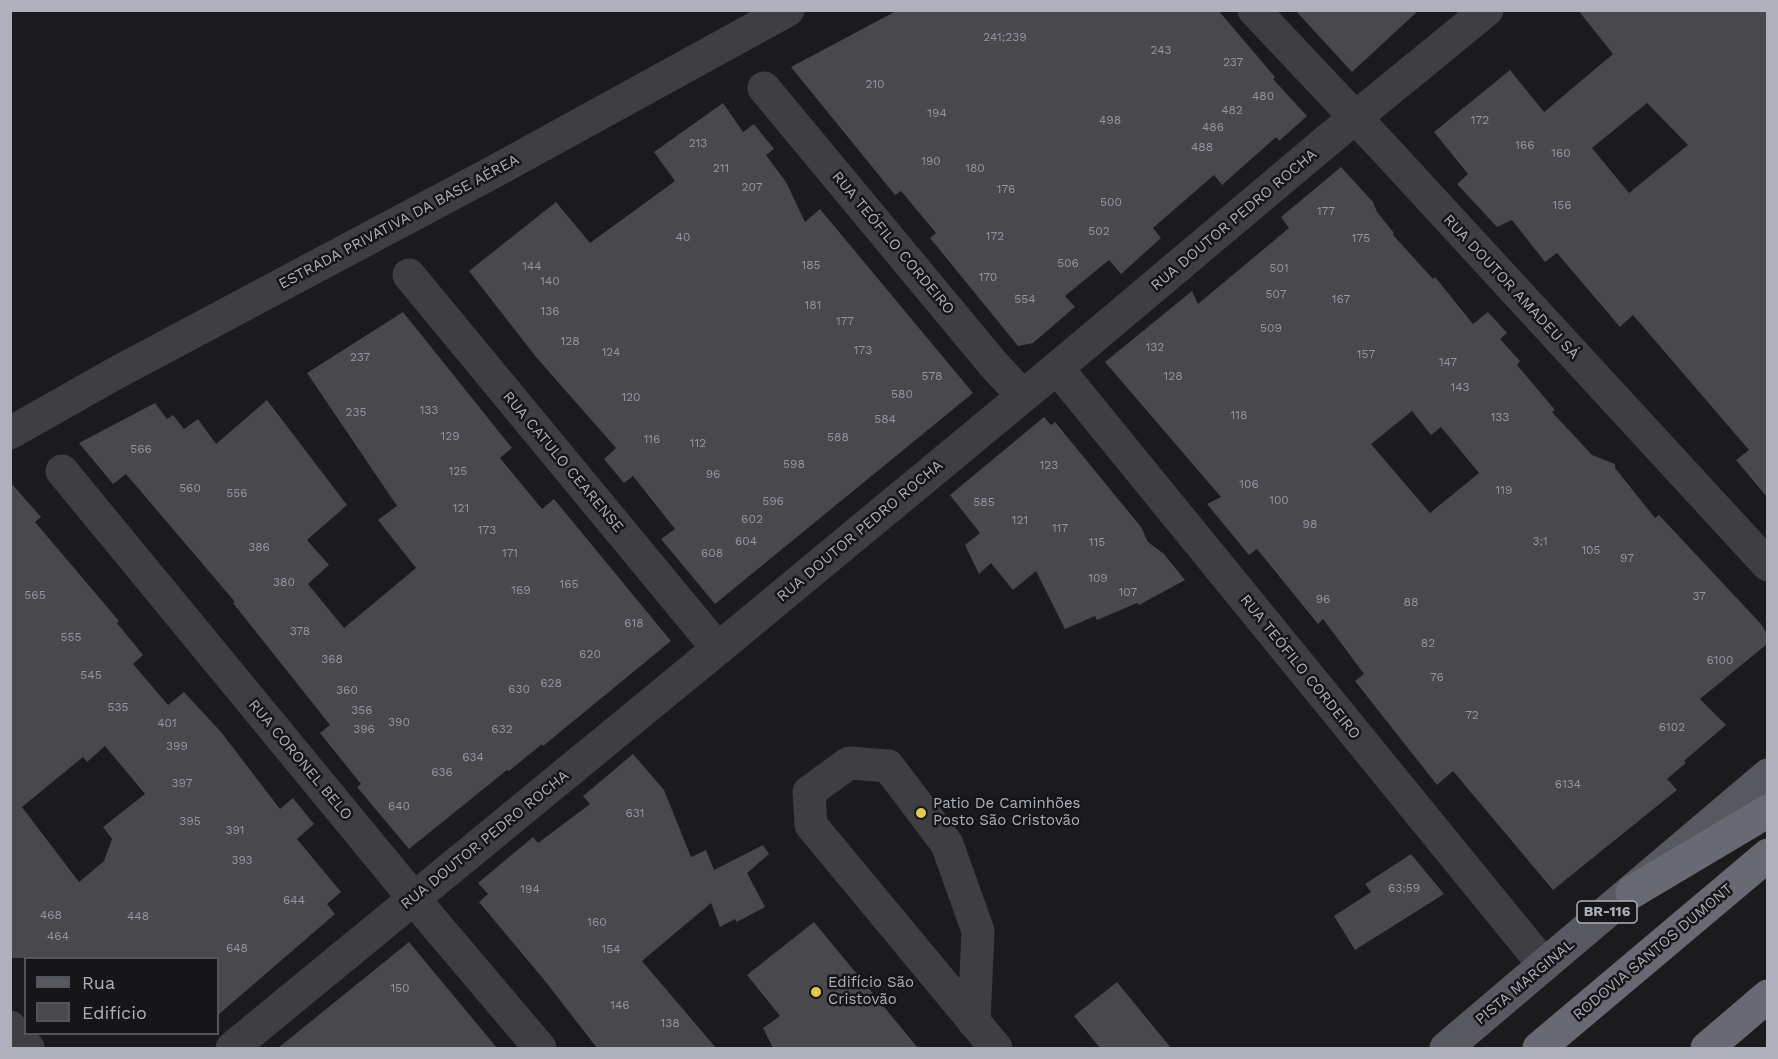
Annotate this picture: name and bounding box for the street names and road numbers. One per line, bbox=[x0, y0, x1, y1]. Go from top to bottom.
street label: RUA DOUTOR PEDRO ROCHA bbox=[1147, 145, 1321, 295]
street label: ESTRADA PRIVATIVA DA BASE AÉREA bbox=[276, 151, 522, 293]
street label: RUA TEÓFILO CORDEIRO bbox=[828, 168, 958, 318]
street label: RUA DOUTOR AMADEU SÁ bbox=[1439, 211, 1583, 363]
street label: RUA CATULO CEARENSE bbox=[499, 388, 627, 536]
street label: RUA DOUTOR PEDRO ROCHA bbox=[773, 456, 947, 606]
street label: RUA TEÓFILO CORDEIRO bbox=[1236, 591, 1364, 743]
street label: RUA CORONEL BELO bbox=[244, 696, 356, 824]
street label: RUA DOUTOR PEDRO ROCHA bbox=[397, 767, 573, 913]
street label: RODOVIA SANTOS DUMONT bbox=[1570, 880, 1736, 1024]
road number: BR-116 bbox=[1577, 901, 1637, 923]
street label: PISTA MARGINAL bbox=[1472, 935, 1578, 1029]

